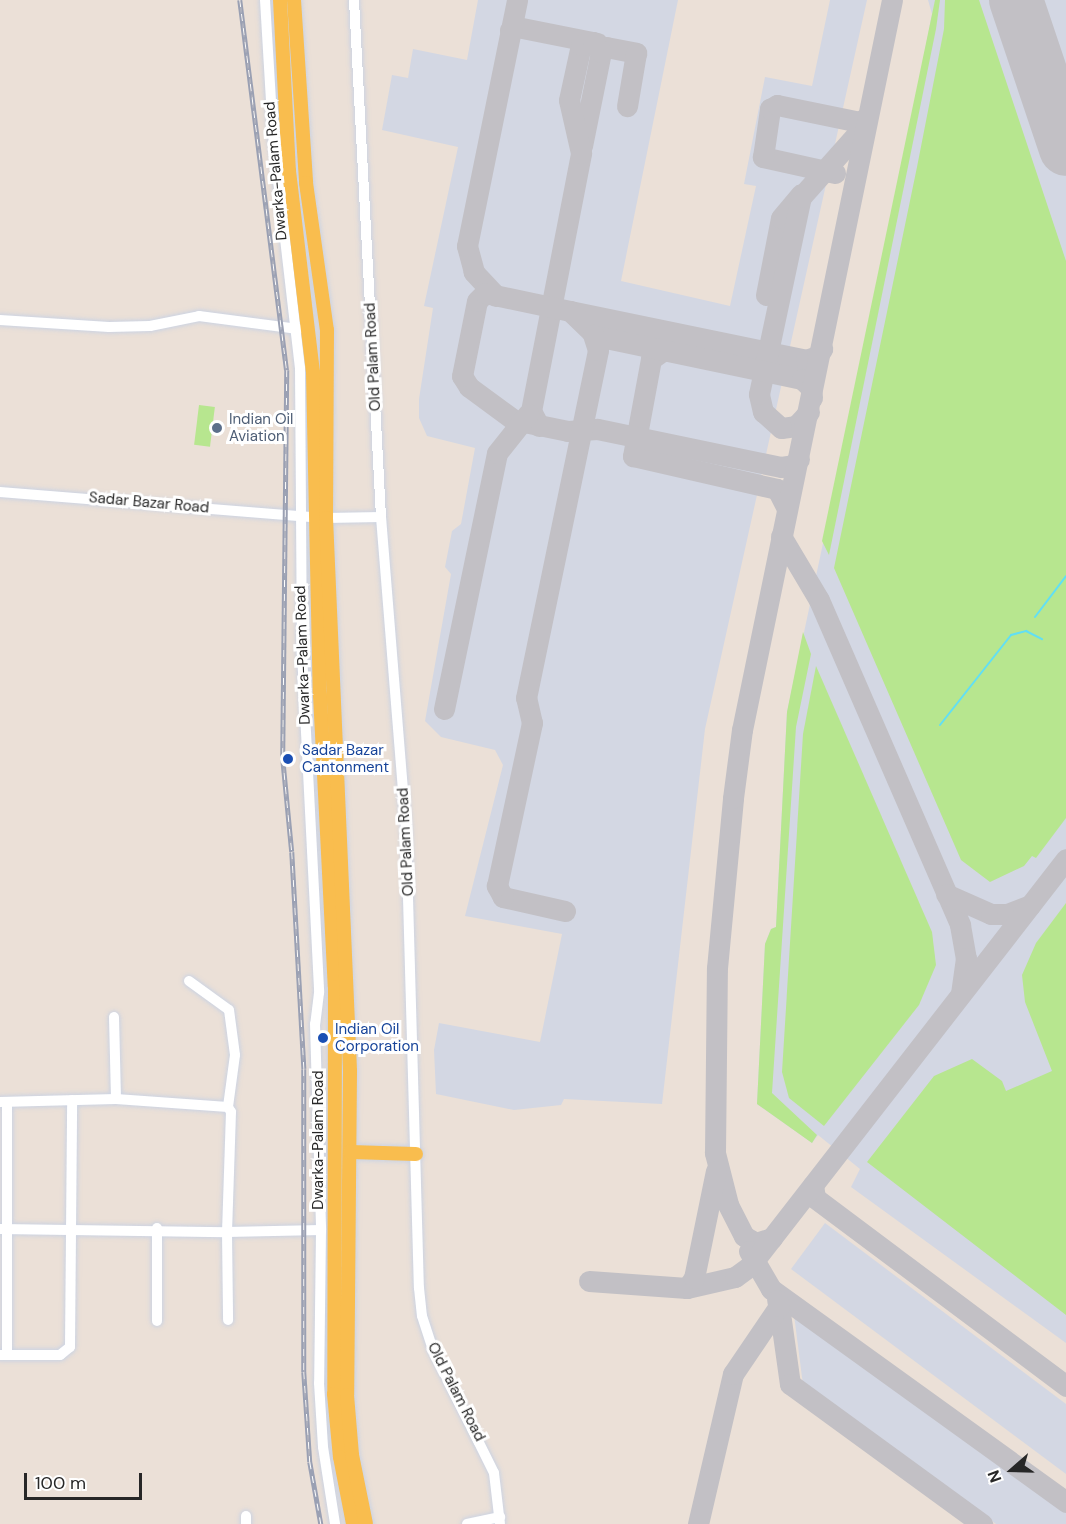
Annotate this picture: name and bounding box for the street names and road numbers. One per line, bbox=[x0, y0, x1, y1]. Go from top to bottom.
street label: Dwarka-Palam Road bbox=[261, 101, 291, 241]
street label: Old Palam Road bbox=[361, 302, 385, 412]
street label: Sadar Bazar Road bbox=[88, 489, 210, 517]
street label: Dwarka-Palam Road bbox=[292, 585, 314, 725]
street label: Old Palam Road bbox=[394, 787, 418, 897]
street label: Dwarka-Palam Road bbox=[310, 1070, 328, 1210]
street label: Old Palam Road bbox=[423, 1340, 489, 1444]

